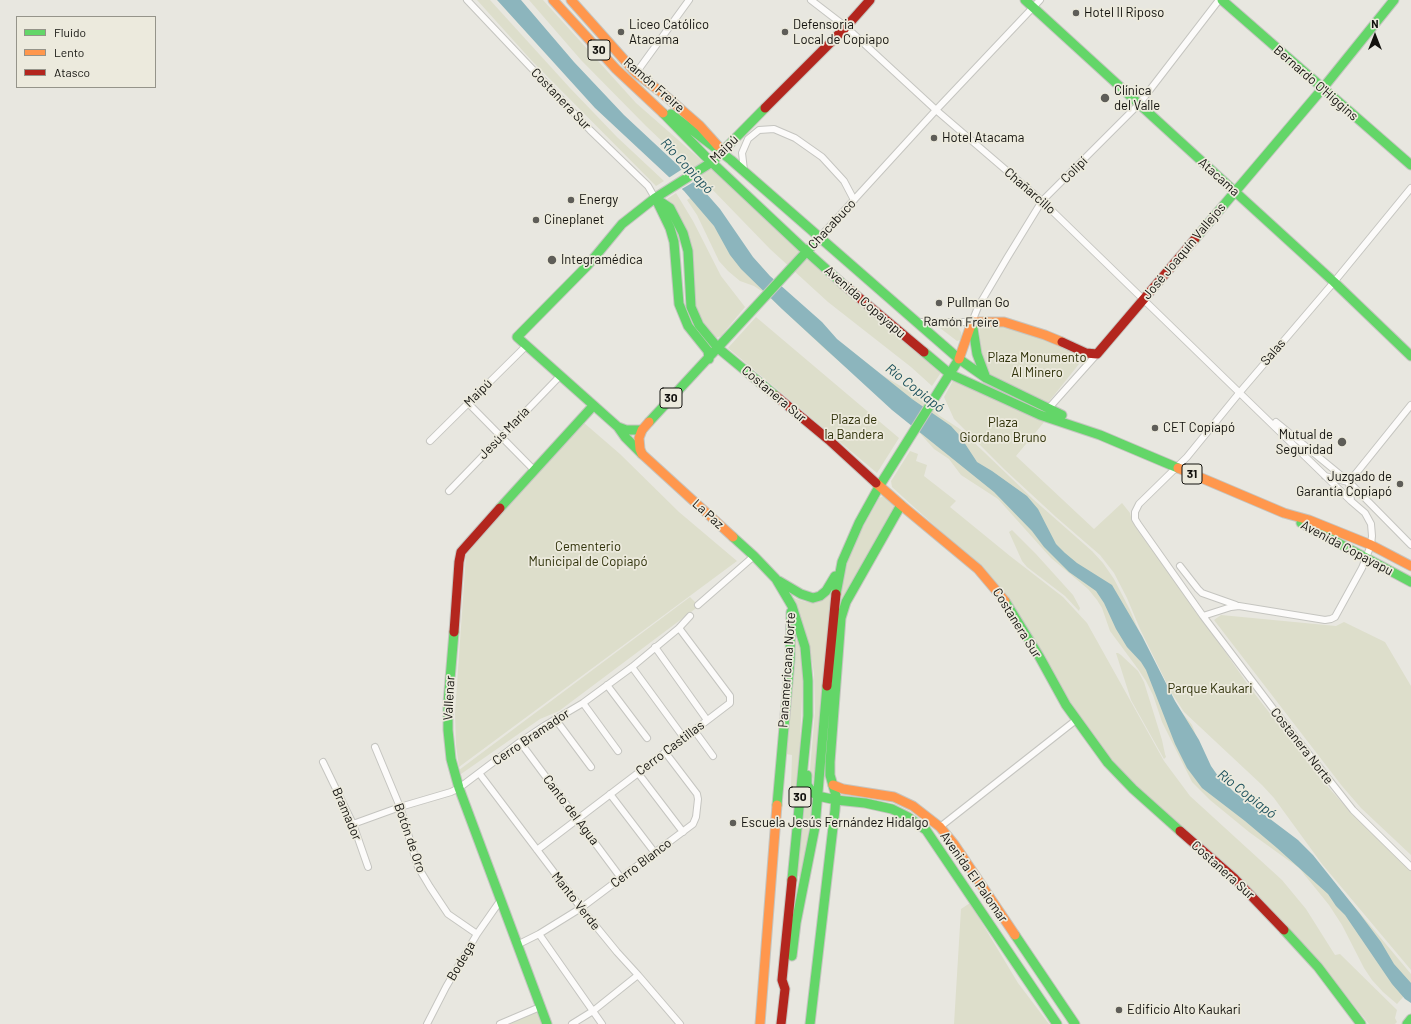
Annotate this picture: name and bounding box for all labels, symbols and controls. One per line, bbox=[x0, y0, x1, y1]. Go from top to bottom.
place label: Hotel Il Riposo bbox=[1084, 5, 1164, 21]
marker: Hotel Il Riposo bbox=[1071, 8, 1081, 18]
legend bbox=[16, 16, 156, 88]
north arrow bbox=[1355, 16, 1395, 56]
place label: Liceo Católico Atacama bbox=[629, 17, 709, 48]
place label: Defensoria Local de Copiapo bbox=[793, 17, 889, 48]
text: N bbox=[1371, 17, 1379, 30]
text: Fluido bbox=[54, 25, 86, 39]
marker: Liceo Católico Atacama bbox=[616, 27, 626, 37]
marker: Defensoria Local de Copiapo bbox=[780, 27, 790, 37]
road number: 30 bbox=[588, 40, 610, 60]
street label: Bernardo O'Higgins bbox=[1270, 42, 1362, 124]
text: Lento bbox=[54, 45, 84, 59]
street label: Ramón Freire bbox=[620, 54, 688, 116]
text: Atasco bbox=[54, 65, 90, 79]
street label: Costanera Sur bbox=[528, 65, 594, 133]
place label: Clínica del Valle bbox=[1114, 83, 1160, 114]
marker: Clínica del Valle bbox=[1099, 92, 1111, 104]
place label: Hotel Atacama bbox=[942, 130, 1024, 146]
street label: Maipú bbox=[707, 132, 741, 166]
marker: Hotel Atacama bbox=[929, 133, 939, 143]
water label: Río Copiapó bbox=[657, 135, 717, 197]
street label: Colipí bbox=[1057, 153, 1091, 187]
street label: Atacama bbox=[1195, 155, 1243, 199]
street label: Chañarcillo bbox=[1001, 164, 1059, 218]
place label: Energy bbox=[579, 192, 618, 208]
marker: Energy bbox=[566, 195, 576, 205]
street label: Chacabuco bbox=[805, 196, 859, 252]
street label: José Joaquín Vallejos bbox=[1139, 200, 1229, 302]
place label: Cineplanet bbox=[544, 212, 604, 228]
marker: Cineplanet bbox=[531, 215, 541, 225]
place label: Integramédica bbox=[561, 252, 643, 268]
marker: Integramédica bbox=[546, 254, 558, 266]
street label: Avenida Copayapu bbox=[821, 263, 909, 341]
place label: Pullman Go bbox=[947, 295, 1010, 311]
marker: Pullman Go bbox=[934, 298, 944, 308]
street label: Ramón Freire bbox=[923, 314, 999, 330]
street label: Salas bbox=[1257, 336, 1289, 368]
park label: Plaza Monumento Al Minero bbox=[988, 350, 1086, 381]
water label: Río Copiapó bbox=[882, 360, 948, 416]
street label: Costanera Sur bbox=[738, 362, 810, 426]
street label: Maipú bbox=[461, 376, 495, 410]
road number: 30 bbox=[660, 388, 682, 408]
street label: Jesús María bbox=[475, 404, 533, 462]
park label: Plaza de la Bandera bbox=[824, 412, 884, 443]
park label: Plaza Giordano Bruno bbox=[959, 415, 1047, 446]
place label: CET Copiapó bbox=[1163, 420, 1235, 436]
marker: CET Copiapó bbox=[1150, 423, 1160, 433]
place label: Mutual de Seguridad bbox=[1276, 427, 1333, 458]
marker: Mutual de Seguridad bbox=[1336, 436, 1348, 448]
road number: 31 bbox=[1182, 464, 1202, 484]
place label: Juzgado de Garantía Copiapó bbox=[1296, 469, 1392, 500]
marker: Juzgado de Garantía Copiapó bbox=[1395, 479, 1405, 489]
street label: La Paz bbox=[689, 496, 727, 532]
street label: Avenida Copayapu bbox=[1298, 517, 1396, 579]
park label: Cementerio Municipal de Copiapó bbox=[529, 539, 647, 570]
street label: Costanera Sur bbox=[989, 585, 1045, 661]
street label: Panamericana Norte bbox=[775, 612, 799, 728]
street label: Vallenar bbox=[440, 675, 458, 721]
park label: Parque Kaukari bbox=[1167, 681, 1253, 697]
street label: Cerro Bramador bbox=[489, 705, 573, 769]
street label: Costanera Norte bbox=[1267, 705, 1337, 787]
street label: Cerro Castillas bbox=[633, 717, 707, 779]
water label: Río Copiapó bbox=[1214, 766, 1280, 822]
street label: Canto del Agua bbox=[540, 772, 602, 848]
street label: Bramador bbox=[329, 785, 365, 843]
road number: 30 bbox=[789, 787, 811, 807]
street label: Botón de Oro bbox=[391, 801, 429, 875]
place label: Escuela Jesús Fernández Hidalgo bbox=[741, 815, 929, 831]
marker: Escuela Jesús Fernández Hidalgo bbox=[728, 818, 738, 828]
street label: Avenida El Palomar bbox=[937, 829, 1011, 925]
street label: Cerro Blanco bbox=[607, 835, 675, 891]
street label: Costanera Sur bbox=[1188, 838, 1258, 902]
street label: Manto Verde bbox=[548, 869, 604, 933]
street label: Bodega bbox=[444, 939, 478, 983]
place label: Edificio Alto Kaukari bbox=[1127, 1002, 1241, 1018]
marker: Edificio Alto Kaukari bbox=[1114, 1005, 1124, 1015]

